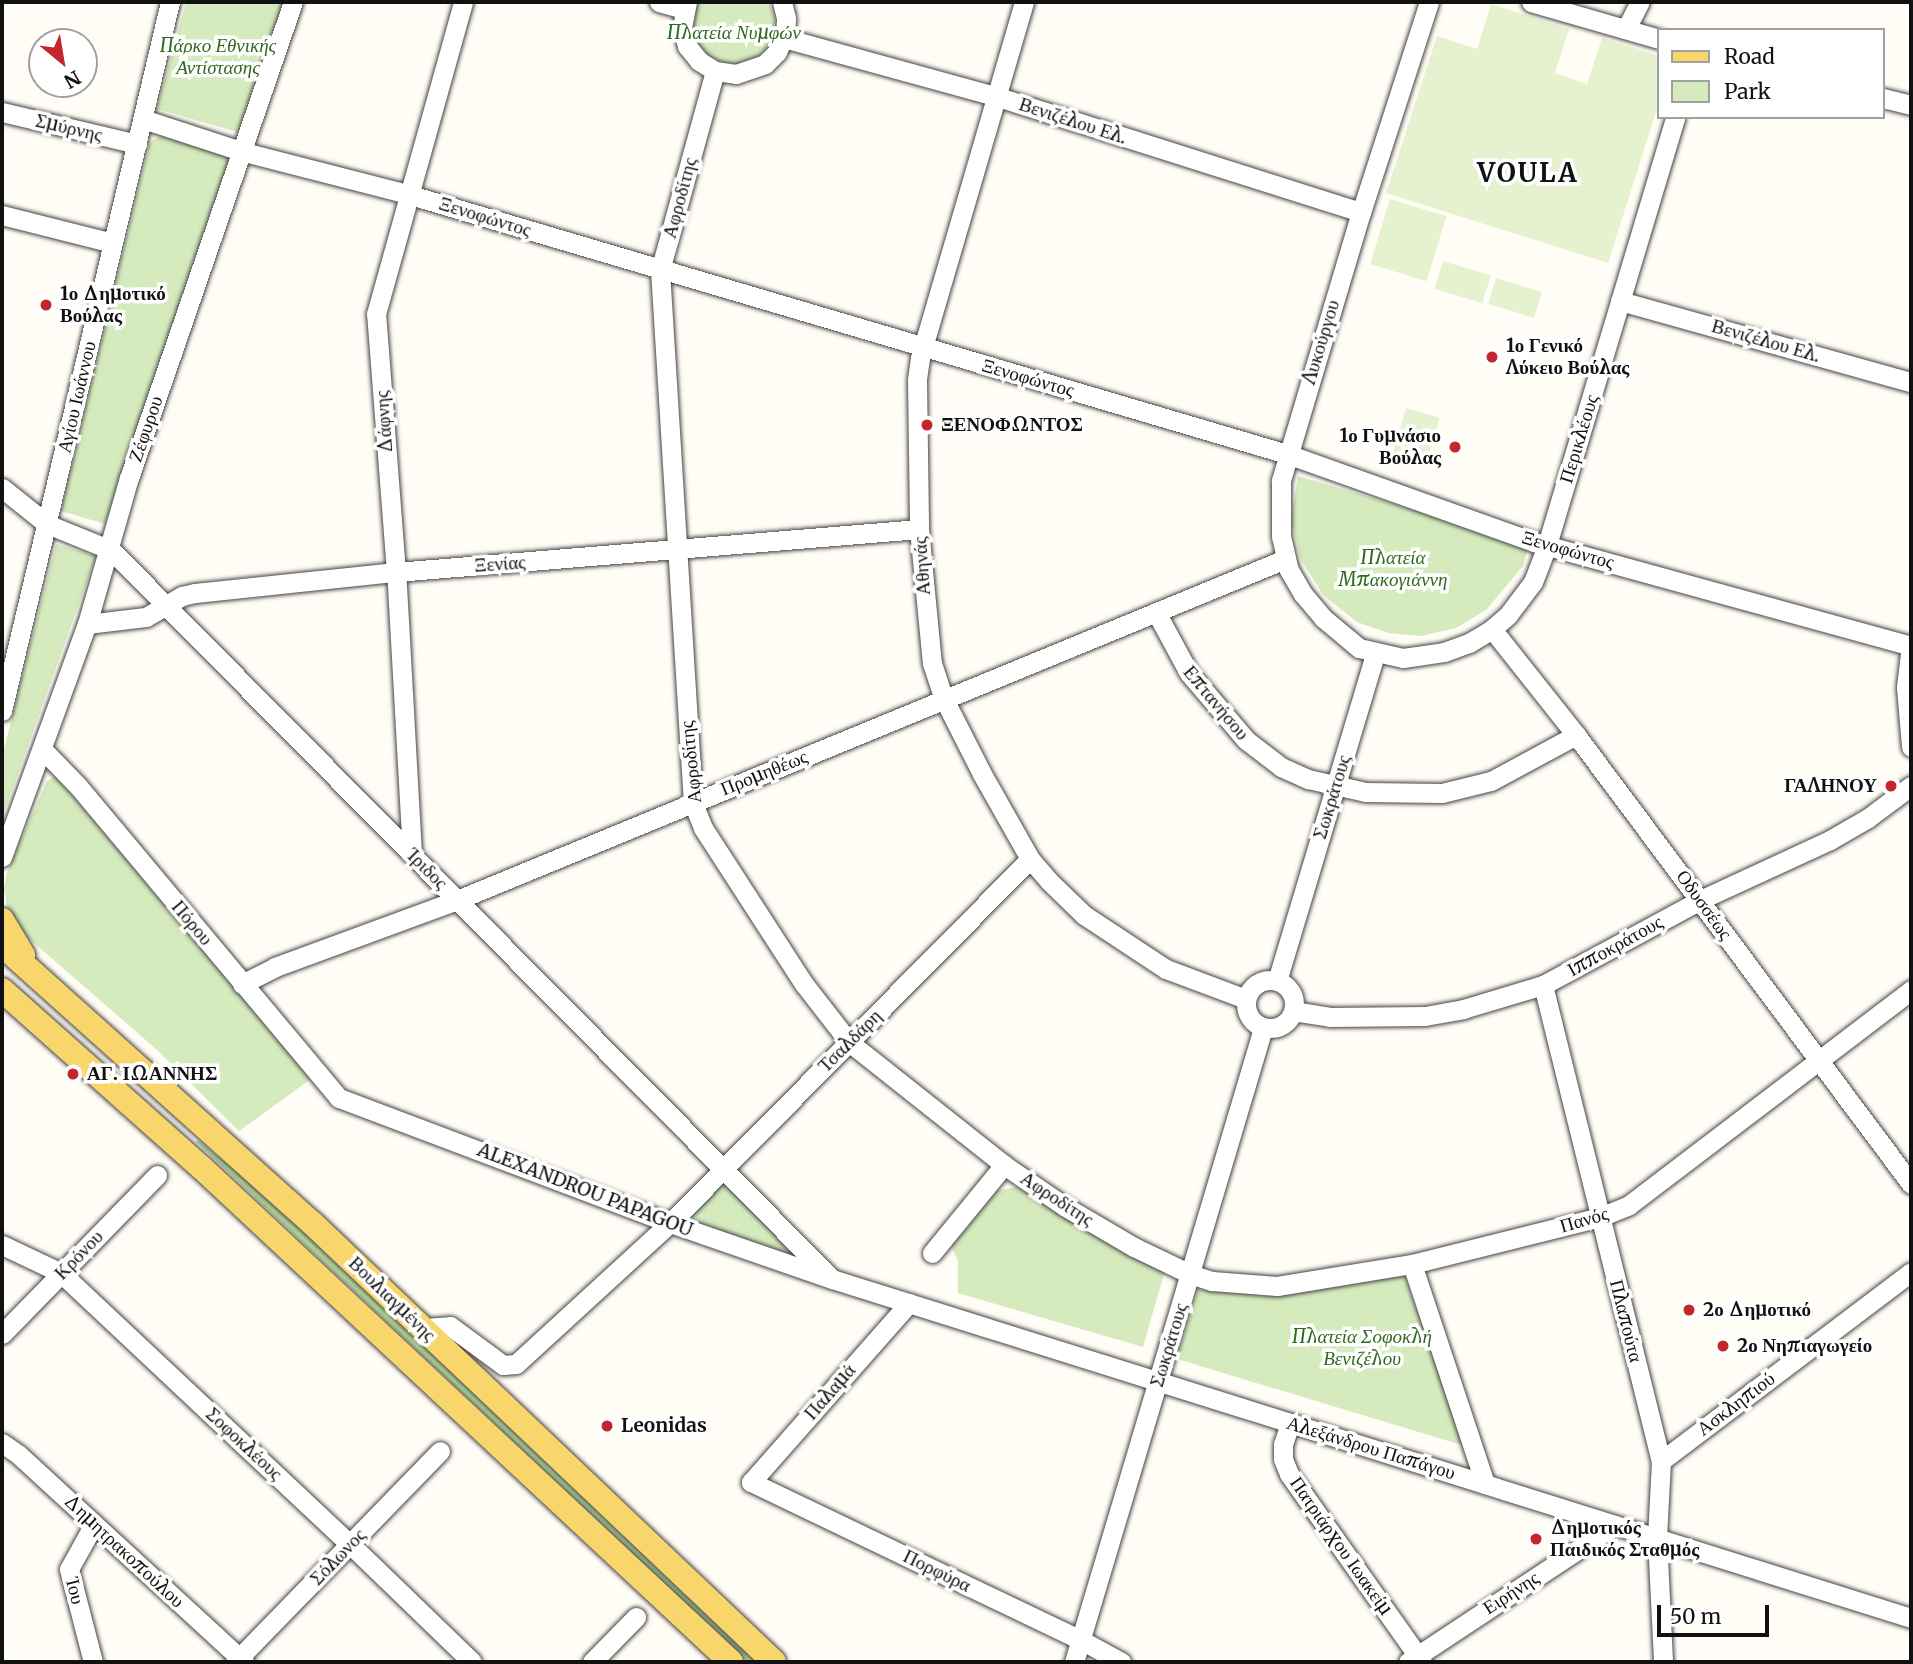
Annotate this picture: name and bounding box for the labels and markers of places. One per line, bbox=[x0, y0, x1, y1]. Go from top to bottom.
place label: 1ο Δημοτικό Βούλας bbox=[60, 283, 166, 327]
marker: 1ο Δημοτικό Βούλας bbox=[38, 297, 54, 313]
place label: 1ο Γενικό Λύκειο Βούλας bbox=[1506, 335, 1629, 379]
marker: 1ο Γενικό Λύκειο Βούλας bbox=[1484, 349, 1500, 365]
place label: ΞΕΝΟΦΩΝΤΟΣ bbox=[941, 414, 1083, 436]
marker: ΞΕΝΟΦΩΝΤΟΣ bbox=[919, 417, 935, 433]
place label: 1ο Γυμνάσιο Βούλας bbox=[1339, 425, 1441, 469]
marker: 1ο Γυμνάσιο Βούλας bbox=[1447, 439, 1463, 455]
place label: ΓΑΛΗΝΟΥ bbox=[1784, 775, 1877, 797]
marker: ΓΑΛΗΝΟΥ bbox=[1883, 778, 1899, 794]
place label: ΑΓ. ΙΩΑΝΝΗΣ bbox=[87, 1063, 217, 1085]
marker: ΑΓ. ΙΩΑΝΝΗΣ bbox=[65, 1066, 81, 1082]
place label: 2ο Δημοτικό bbox=[1703, 1299, 1811, 1321]
marker: 2ο Δημοτικό bbox=[1681, 1302, 1697, 1318]
place label: 2ο Νηπιαγωγείο bbox=[1737, 1335, 1872, 1357]
marker: 2ο Νηπιαγωγείο bbox=[1715, 1338, 1731, 1354]
place label: Leonidas bbox=[621, 1415, 707, 1437]
marker: Leonidas bbox=[599, 1418, 615, 1434]
place label: Δημοτικός Παιδικός Σταθμός bbox=[1550, 1517, 1699, 1561]
marker: Δημοτικός Παιδικός Σταθμός bbox=[1528, 1531, 1544, 1547]

